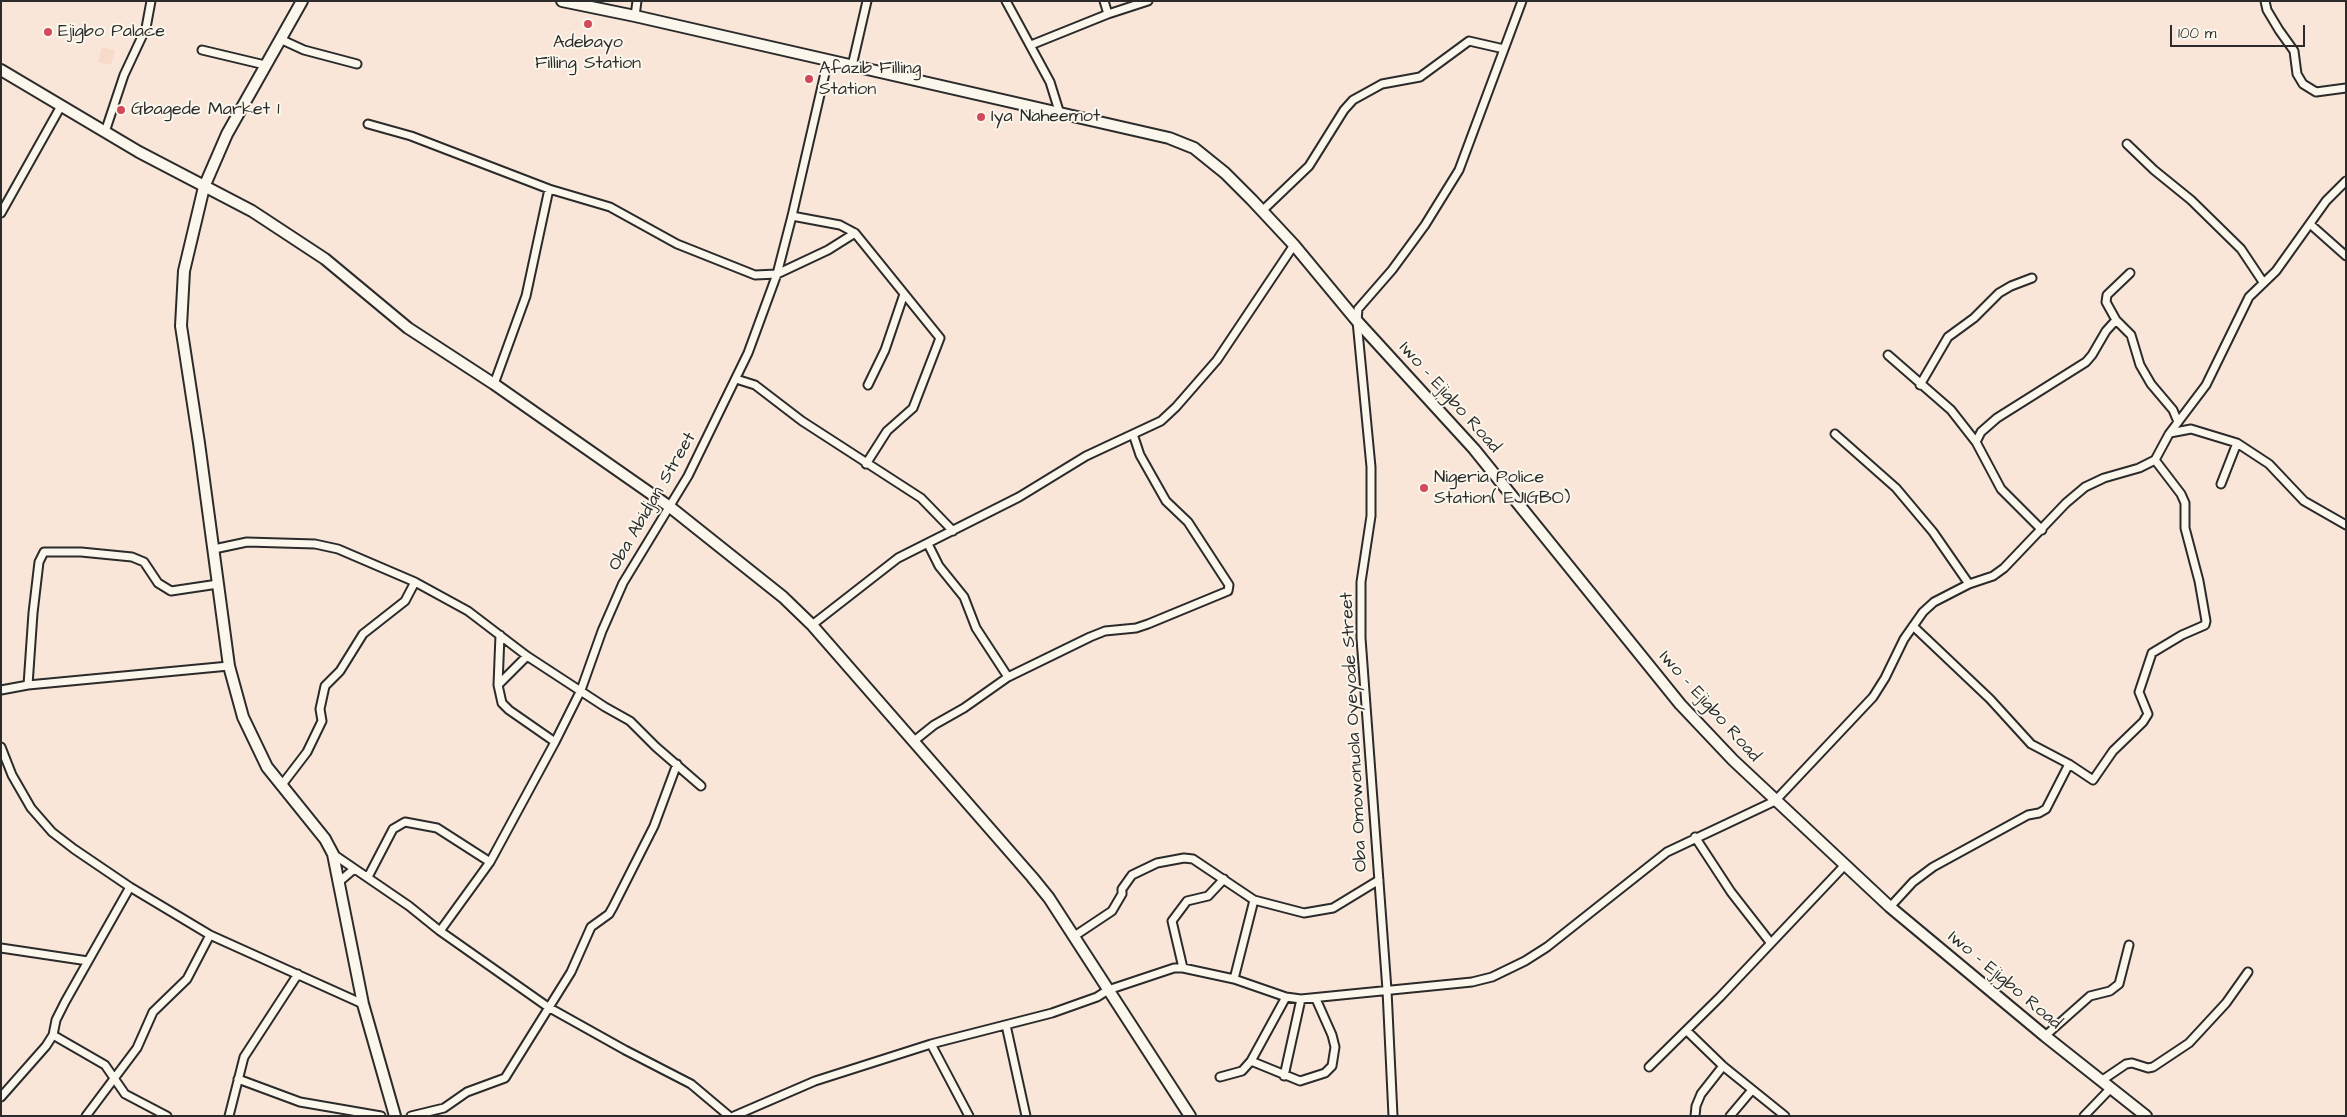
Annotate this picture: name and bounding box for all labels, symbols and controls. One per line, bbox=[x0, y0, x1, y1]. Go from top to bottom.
scale bar bbox=[2172, 15, 2307, 47]
marker: Adebayo Filling Station bbox=[582, 18, 594, 30]
place label: Ejigbo Palace bbox=[58, 21, 165, 43]
text: 100 m bbox=[2178, 23, 2217, 44]
marker: Ejigbo Palace bbox=[42, 26, 54, 38]
place label: Adebayo Filling Station bbox=[535, 32, 641, 74]
place label: Afazib Filling Station bbox=[819, 58, 921, 100]
marker: Afazib Filling Station bbox=[803, 73, 815, 85]
place label: Gbagede Market 1 bbox=[131, 99, 279, 121]
marker: Gbagede Market 1 bbox=[115, 104, 127, 116]
place label: Iya Naheemot bbox=[991, 106, 1100, 128]
marker: Iya Naheemot bbox=[975, 111, 987, 123]
street label: Iwo - Ejigbo Road bbox=[1393, 338, 1505, 458]
street label: Oba Abidjan Street bbox=[605, 429, 701, 575]
place label: Nigeria Police Station( EJIGBO) bbox=[1434, 467, 1570, 509]
marker: Nigeria Police Station( EJIGBO) bbox=[1418, 482, 1430, 494]
street label: Oba Omowonuola Oyeyode Street bbox=[1337, 592, 1373, 872]
street label: Iwo - Ejigbo Road bbox=[1653, 647, 1765, 767]
street label: Iwo - Ejigbo Road bbox=[1943, 927, 2065, 1035]

